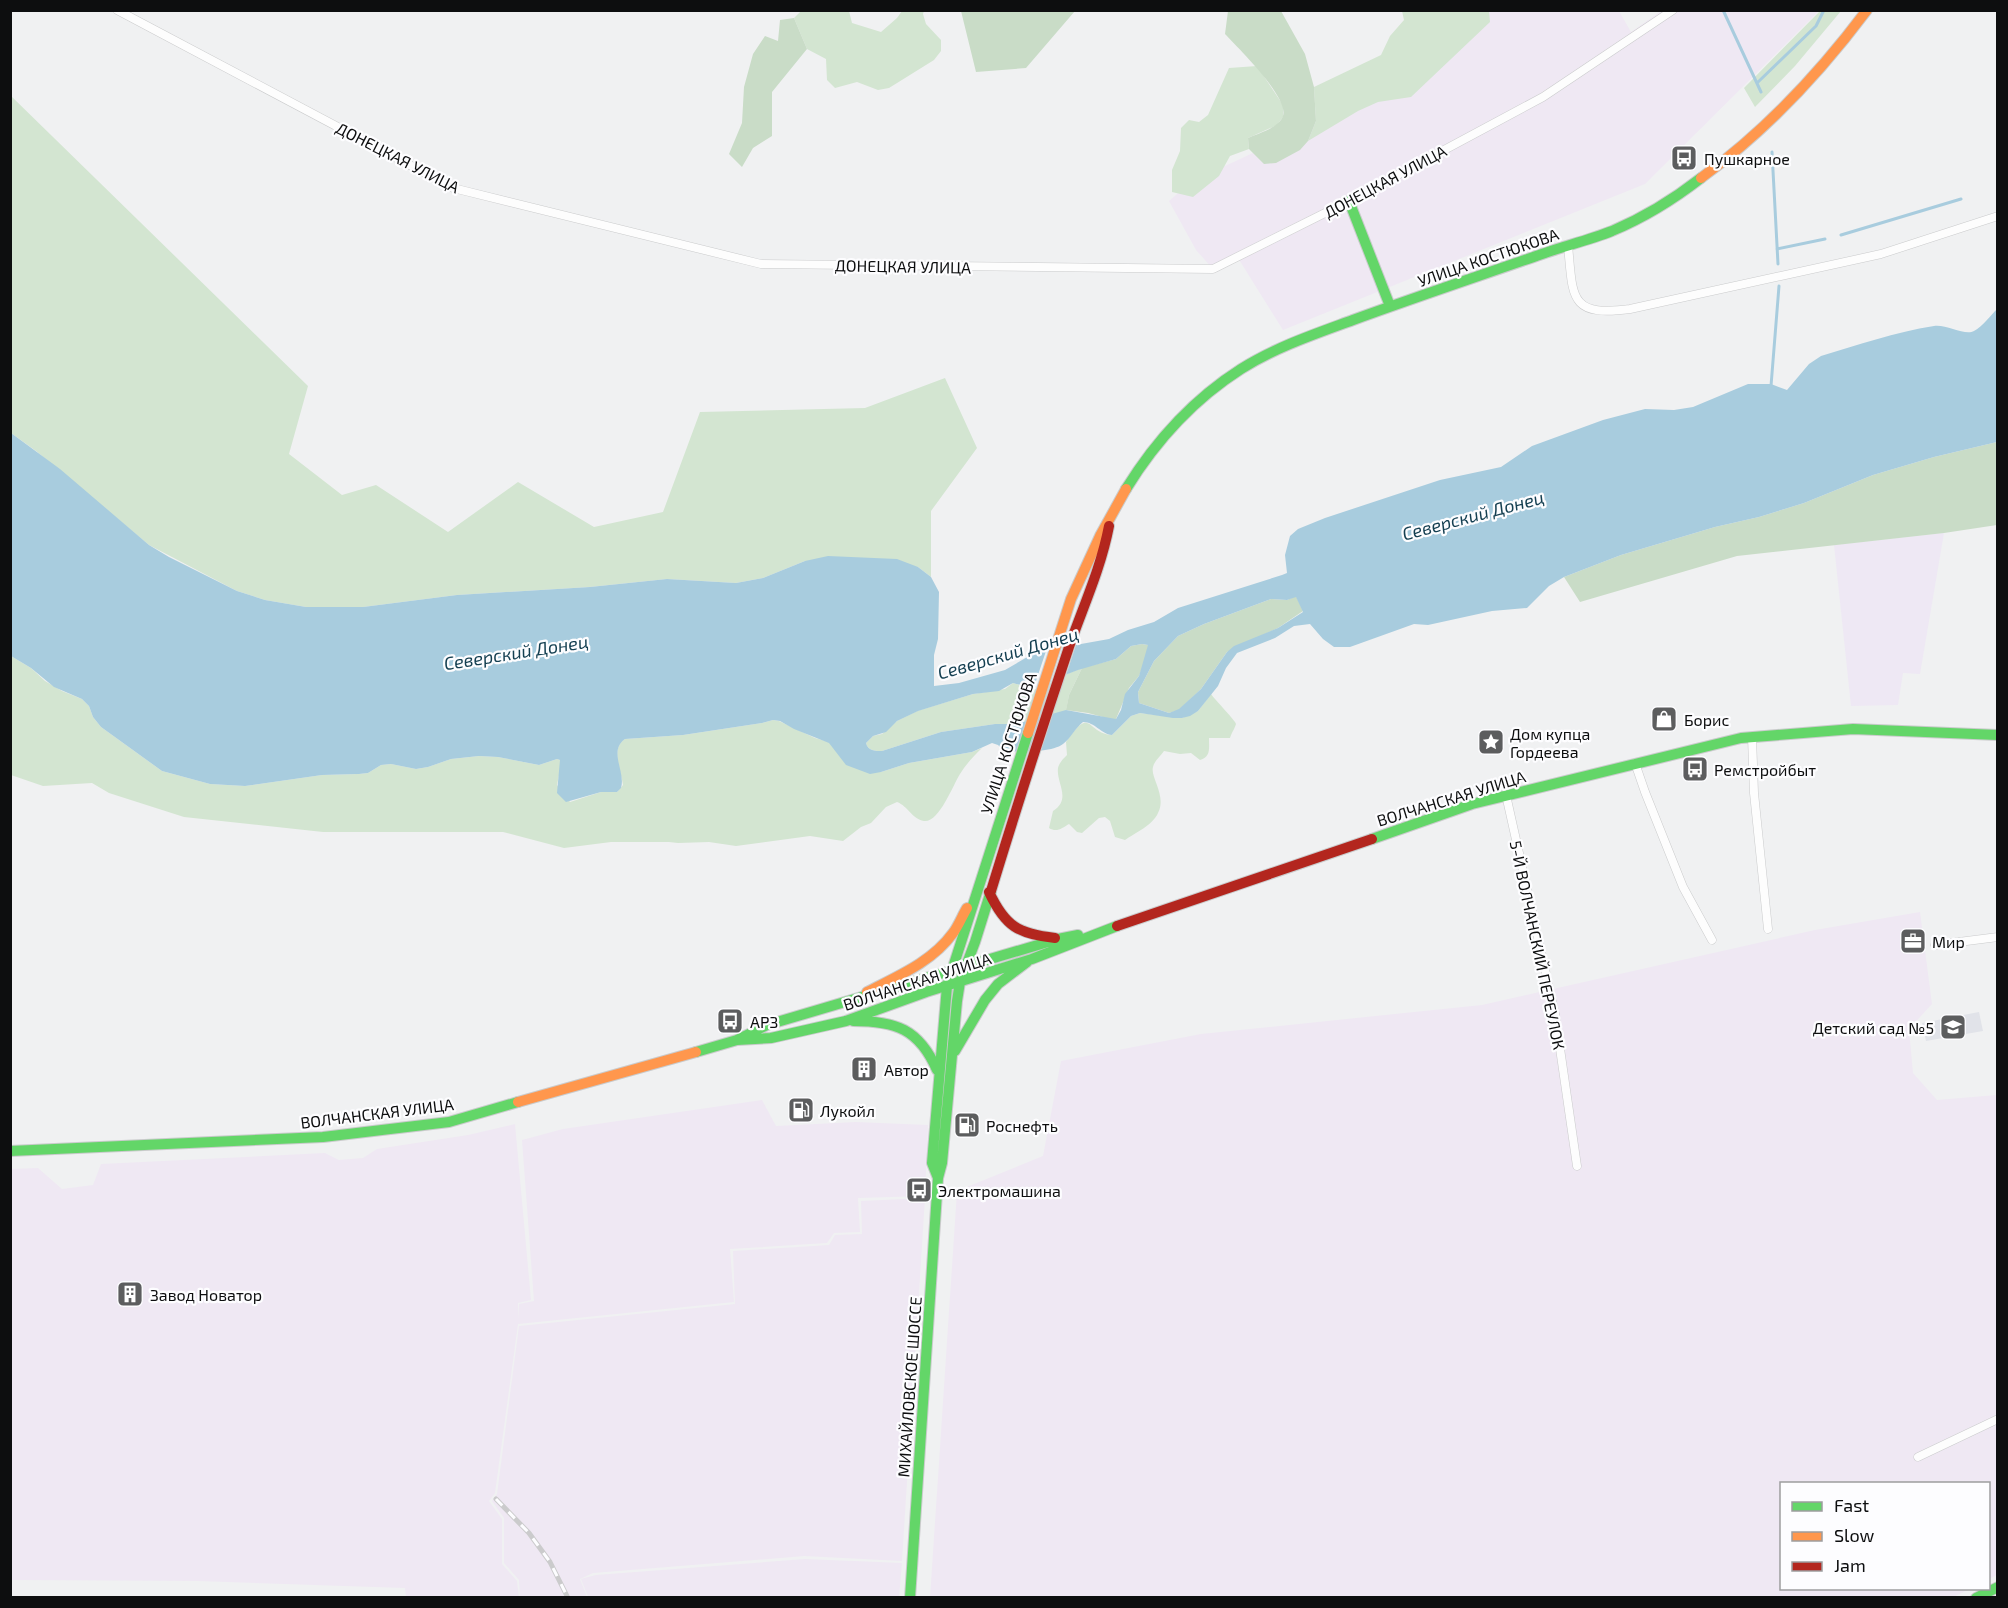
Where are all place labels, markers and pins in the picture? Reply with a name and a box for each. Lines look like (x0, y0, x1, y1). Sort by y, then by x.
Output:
bus stop icon: Пушкарное (1669, 143, 1699, 173)
place label: Пушкарное (1704, 149, 1790, 169)
shop icon: Борис (1649, 704, 1679, 734)
place label: Борис (1684, 710, 1729, 729)
place label: Дом купца Гордеева (1510, 724, 1590, 761)
place icon: Дом купца Гордеева (1476, 727, 1506, 757)
bus stop icon: Ремстройбыт (1680, 754, 1710, 784)
place label: Ремстройбыт (1714, 760, 1816, 779)
office icon: Мир (1898, 926, 1928, 956)
place label: Мир (1932, 932, 1965, 951)
bus stop icon: АРЗ (715, 1006, 745, 1036)
place label: АРЗ (750, 1012, 778, 1031)
school or university icon: Детский сад №5 (1938, 1012, 1968, 1042)
place label: Детский сад №5 (1813, 1018, 1934, 1037)
building icon: Автор (849, 1054, 879, 1084)
place label: Автор (884, 1060, 929, 1079)
fuel station icon: Лукойл (786, 1095, 816, 1125)
place label: Лукойл (820, 1101, 875, 1121)
fuel station icon: Роснефть (952, 1110, 982, 1140)
place label: Роснефть (986, 1116, 1058, 1135)
bus stop icon: Электромашина (904, 1175, 934, 1205)
place label: Электромашина (938, 1181, 1061, 1200)
building icon: Завод Новатор (115, 1279, 145, 1309)
place label: Завод Новатор (150, 1285, 262, 1304)

